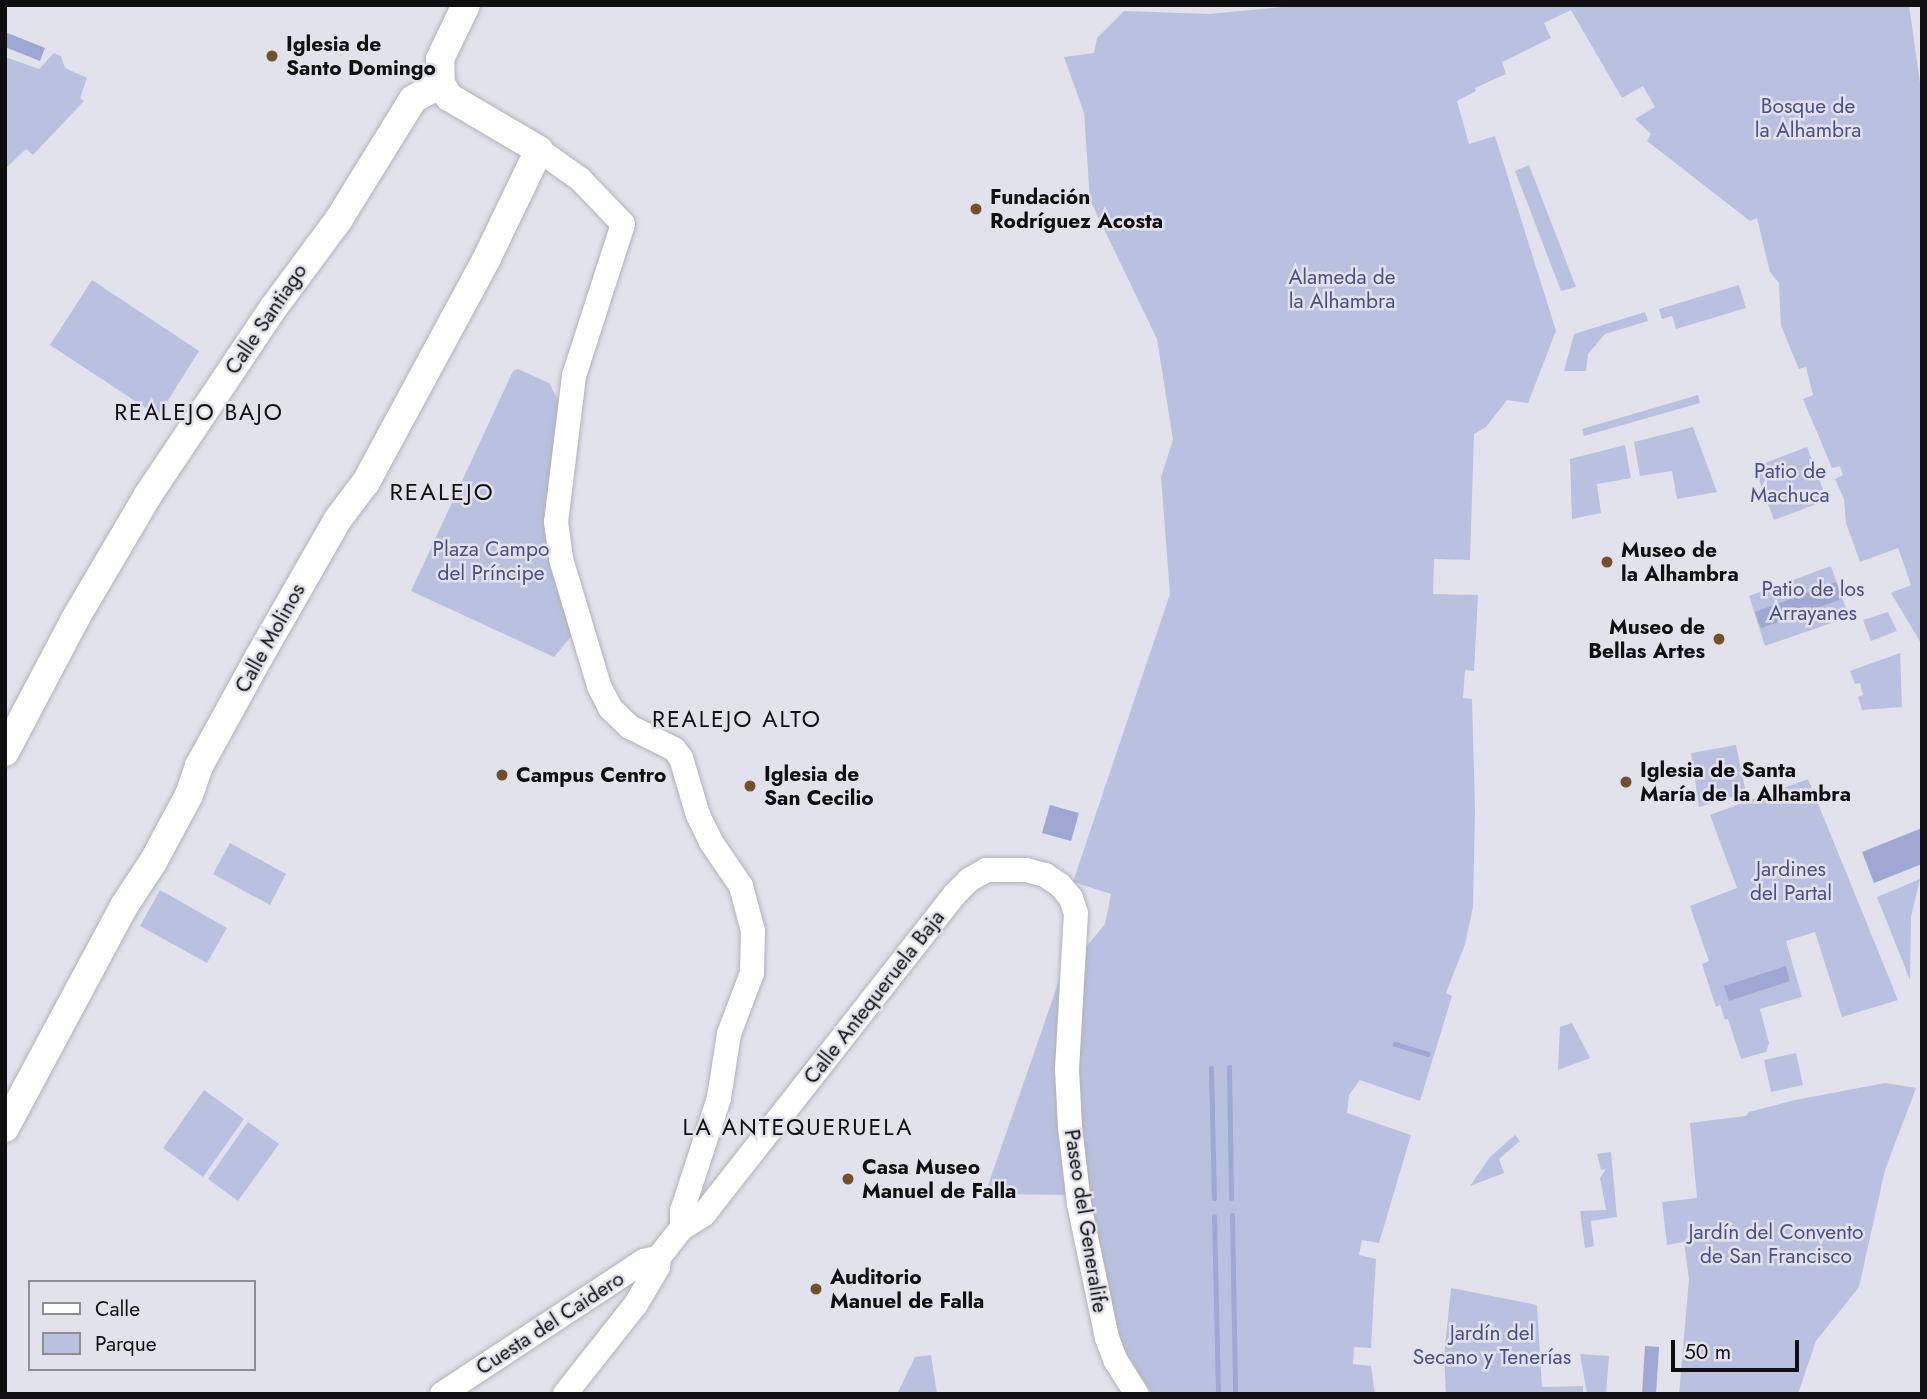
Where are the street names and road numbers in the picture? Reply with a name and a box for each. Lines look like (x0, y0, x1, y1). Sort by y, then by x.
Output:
street label: Calle Santiago (220, 259, 312, 379)
street label: Calle Molinos (230, 579, 310, 697)
street label: Calle Antequeruela Baja (798, 905, 950, 1089)
street label: Paseo del Generalife (1059, 1128, 1113, 1314)
street label: Cuesta del Caidero (471, 1266, 629, 1380)

